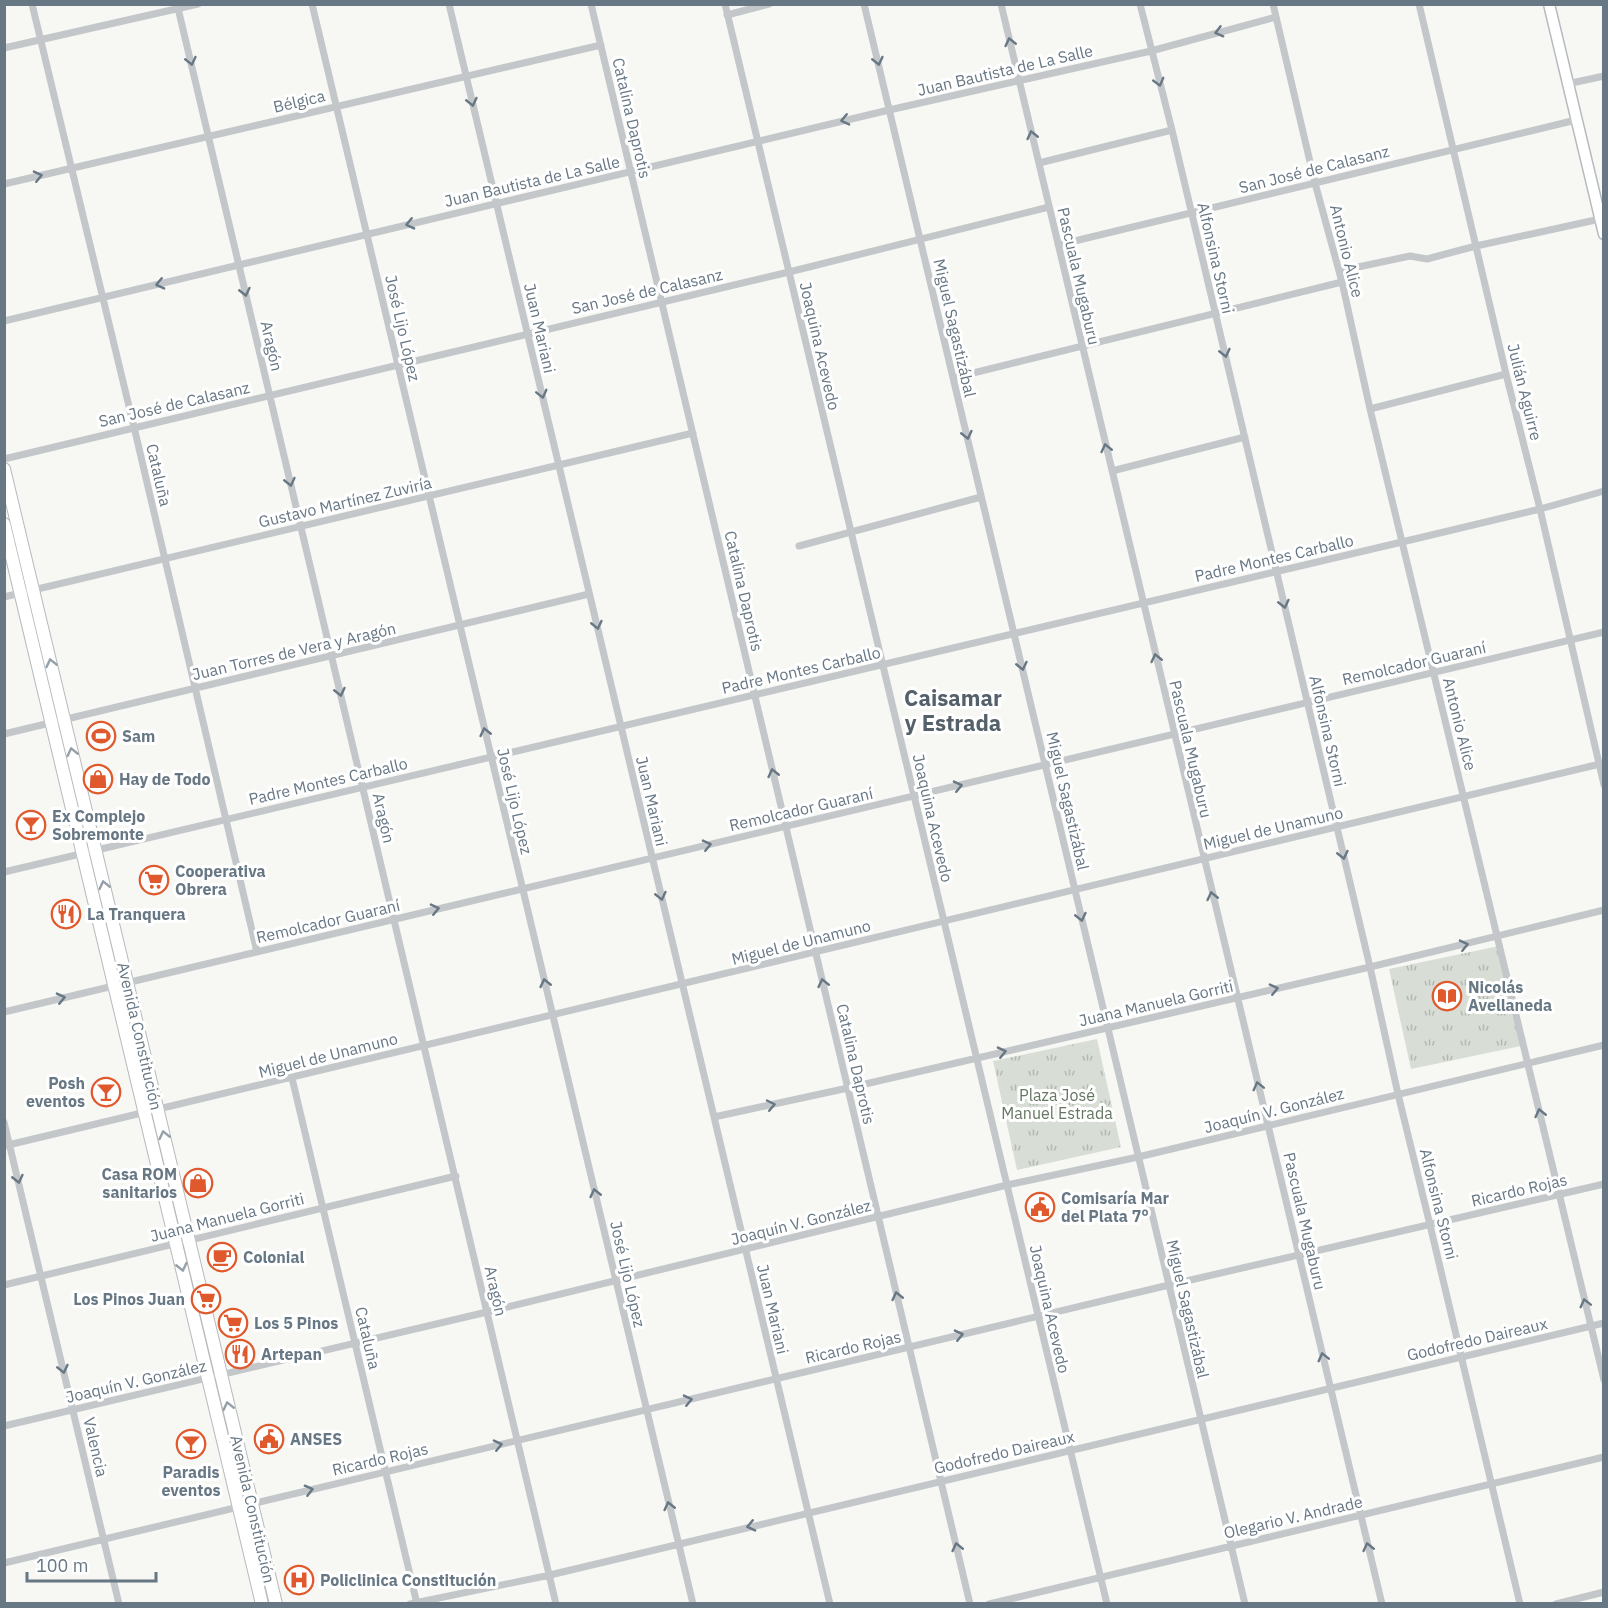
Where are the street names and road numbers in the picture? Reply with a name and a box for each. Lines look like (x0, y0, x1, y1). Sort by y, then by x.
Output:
street label: Juan Bautista de La Salle (915, 40, 1095, 100)
street label: Catalina Daprotis (608, 56, 656, 180)
street label: Bélgica (271, 85, 327, 117)
street label: San José de Calasanz (1237, 141, 1391, 197)
street label: Juan Bautista de La Salle (442, 151, 622, 211)
street label: Alfonsina Storni (1193, 200, 1239, 316)
street label: Antonio Alice (1326, 202, 1368, 300)
street label: Pascuala Mugaburu (1053, 205, 1105, 347)
street label: Miguel Sagastizábal (929, 257, 981, 399)
street label: San José de Calasanz (570, 264, 724, 318)
street label: José Lijo López (381, 273, 425, 383)
street label: Joaquina Acevedo (796, 280, 844, 412)
street label: Juan Mariani (520, 281, 560, 375)
street label: Aragón (257, 319, 287, 373)
street label: Julián Aguirre (1503, 341, 1547, 443)
street label: San José de Calasanz (97, 377, 251, 431)
street label: Cataluña (142, 442, 176, 509)
street label: Gustavo Martínez Zuviría (256, 472, 434, 532)
street label: Catalina Daprotis (720, 529, 768, 653)
street label: Padre Montes Carballo (1193, 530, 1355, 586)
street label: Juan Torres de Vera y Aragón (190, 618, 398, 684)
street label: Remolcador Guaraní (1340, 637, 1488, 689)
street label: Padre Montes Carballo (720, 642, 882, 698)
street label: Alfonsina Storni (1305, 673, 1351, 789)
street label: Antonio Alice (1439, 675, 1481, 773)
street label: Pascuala Mugaburu (1165, 678, 1217, 820)
street label: Miguel Sagastizábal (1042, 730, 1094, 872)
street label: José Lijo López (493, 746, 537, 856)
street label: Joaquina Acevedo (909, 752, 957, 884)
street label: Padre Montes Carballo (247, 753, 409, 809)
street label: Juan Mariani (632, 754, 672, 848)
street label: Remolcador Guaraní (727, 783, 875, 835)
street label: Aragón (369, 791, 399, 845)
street label: Miguel de Unamuno (1201, 802, 1345, 854)
street label: Remolcador Guaraní (254, 895, 402, 947)
street label: Miguel de Unamuno (729, 915, 873, 969)
street label: Avenida Constitución (113, 960, 167, 1112)
street label: Juana Manuela Gorriti (1077, 976, 1235, 1030)
street label: Catalina Daprotis (832, 1002, 880, 1126)
street label: Miguel de Unamuno (256, 1028, 400, 1082)
street label: Joaquín V. González (1202, 1083, 1346, 1137)
street label: Alfonsina Storni (1416, 1146, 1462, 1262)
street label: Pascuala Mugaburu (1279, 1150, 1331, 1292)
street label: Ricardo Rojas (1469, 1169, 1569, 1211)
street label: Juana Manuela Gorriti (148, 1188, 306, 1246)
street label: Joaquín V. González (729, 1195, 873, 1249)
street label: José Lijo López (606, 1219, 650, 1329)
street label: Miguel Sagastizábal (1162, 1238, 1214, 1380)
street label: Joaquina Acevedo (1026, 1243, 1074, 1375)
street label: Juan Mariani (753, 1262, 793, 1356)
street label: Aragón (481, 1264, 511, 1318)
street label: Cataluña (351, 1305, 385, 1372)
street label: Godofredo Daireaux (1405, 1313, 1549, 1365)
street label: Ricardo Rojas (803, 1326, 903, 1368)
street label: Joaquín V. González (64, 1355, 208, 1407)
street label: Valencia (79, 1415, 113, 1479)
street label: Godofredo Daireaux (932, 1426, 1076, 1478)
street label: Avenida Constitución (226, 1433, 280, 1585)
street label: Ricardo Rojas (330, 1438, 430, 1480)
street label: Olegario V. Andrade (1222, 1491, 1365, 1543)

